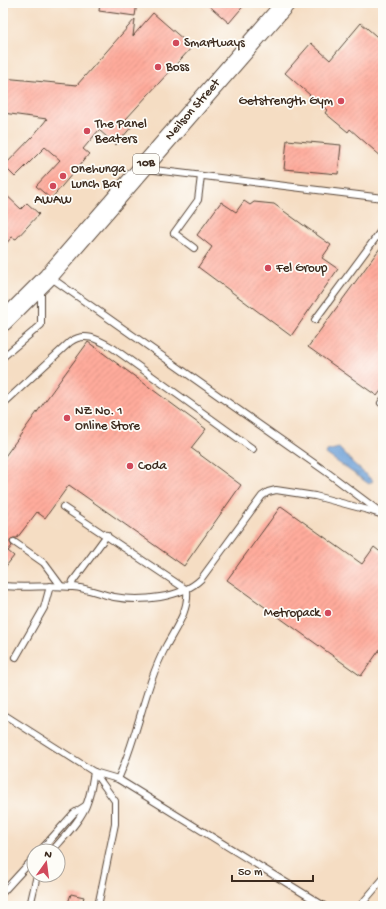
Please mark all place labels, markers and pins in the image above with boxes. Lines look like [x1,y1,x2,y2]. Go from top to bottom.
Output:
place label: Smartways [184,36,246,51]
marker: Smartways [171,38,181,48]
place label: Boss [165,60,190,75]
marker: Boss [153,62,163,72]
place label: Getstrength Gym [239,94,333,109]
marker: Getstrength Gym [336,96,346,106]
place label: The Panel Beaters [94,117,147,147]
marker: The Panel Beaters [82,126,92,136]
place label: Onehunga Lunch Bar [71,162,126,192]
marker: Onehunga Lunch Bar [58,171,68,181]
marker: AWAW [48,181,58,191]
place label: AWAW [34,193,72,208]
place label: Fel Group [275,261,328,276]
marker: Fel Group [263,263,273,273]
place label: NZ No. 1 Online Store [75,404,140,434]
marker: NZ No. 1 Online Store [62,413,72,423]
place label: Coda [138,459,167,474]
marker: Coda [125,461,135,471]
place label: Metropack [264,606,321,621]
marker: Metropack [323,608,333,618]

